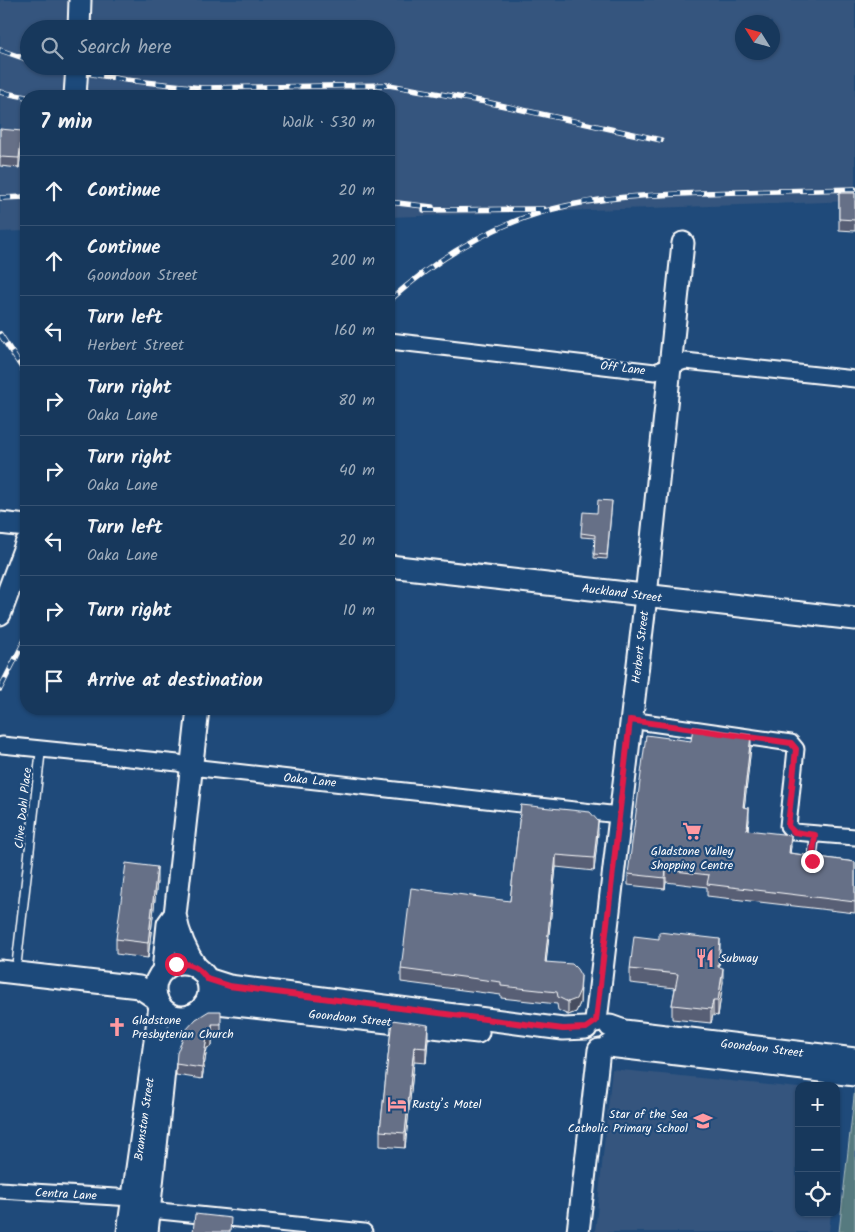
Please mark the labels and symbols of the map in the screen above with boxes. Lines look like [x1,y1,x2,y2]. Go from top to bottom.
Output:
north arrow [735,15,780,60]
street label: Off Lane [599,356,647,381]
street label: Auckland Street [581,579,663,608]
street label: Herbert Street [627,609,654,684]
street label: Clive Dahl Place [10,766,37,850]
street label: Oaka Lane [283,768,338,793]
supermarket icon: Gladstone Valley Shopping Centre [681,820,703,842]
place label: Gladstone Valley Shopping Centre [651,842,734,875]
route end [801,850,824,873]
restaurant icon: Subway [694,947,716,969]
place label: Subway [720,949,758,968]
route start [165,953,188,976]
street label: Goondoon Street [308,1005,393,1032]
place label: Gladstone Presbyterian Church [132,1011,234,1044]
church icon: Gladstone Presbyterian Church [106,1016,128,1038]
street label: Goondoon Street [720,1034,805,1063]
street label: Bramston Street [129,1076,160,1162]
hotel icon: Rusty’s Motel [386,1093,408,1115]
place label: Rusty’s Motel [412,1095,481,1114]
place label: Star of the Sea Catholic Primary School [568,1105,688,1138]
school or university icon: Star of the Sea Catholic Primary School [692,1110,714,1132]
street label: Centra Lane [35,1183,98,1206]

